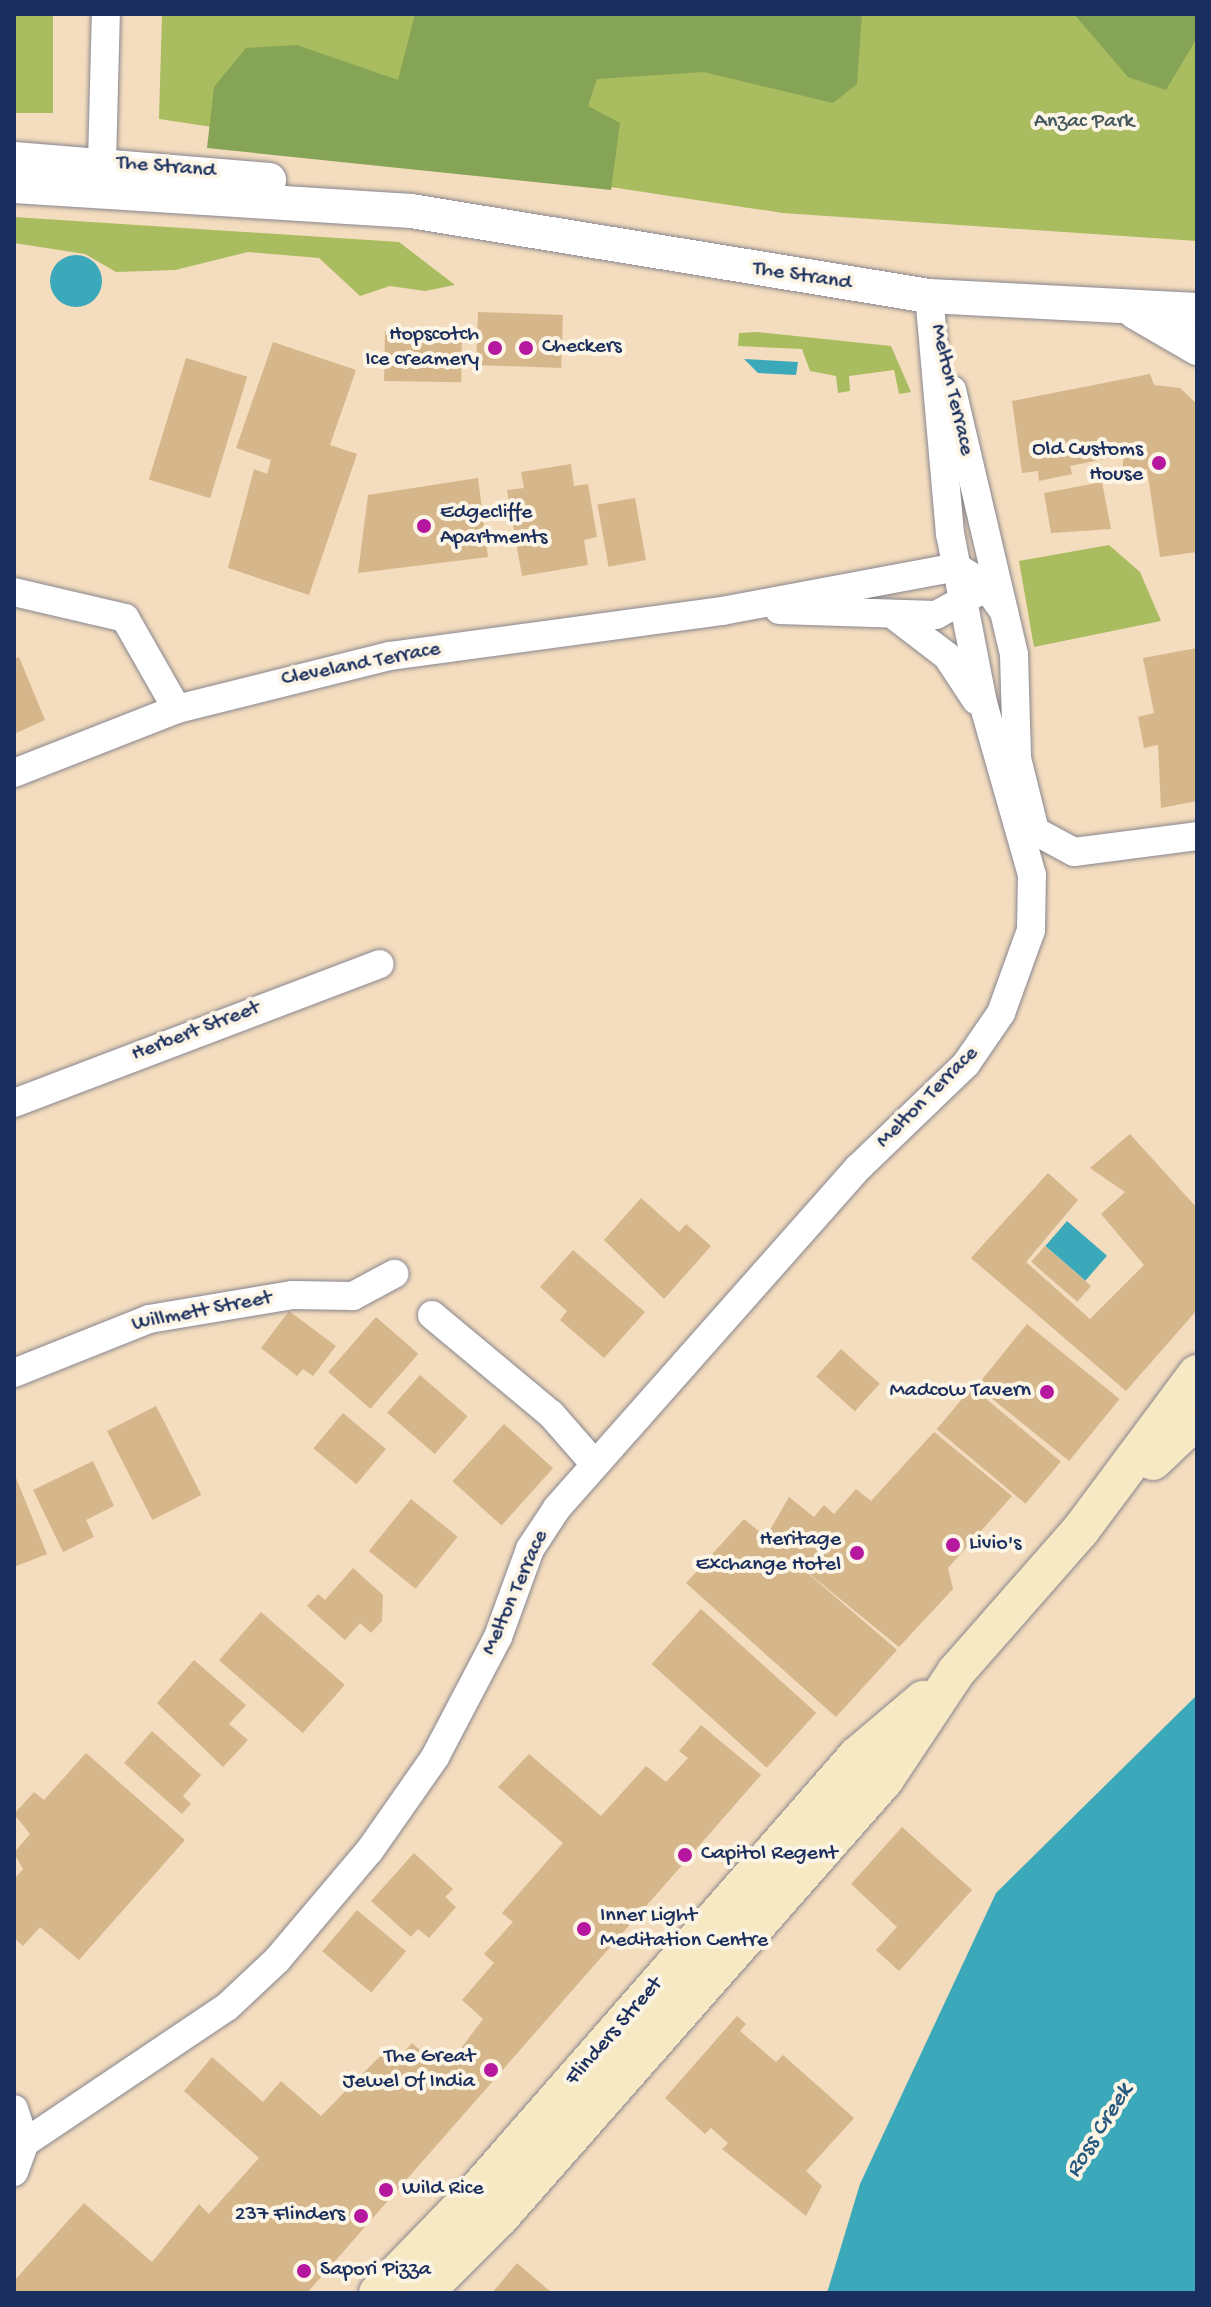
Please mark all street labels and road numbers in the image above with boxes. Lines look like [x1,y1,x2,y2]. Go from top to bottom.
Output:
street label: The Strand [115,151,217,185]
street label: The Strand [751,256,853,298]
street label: Melton Terrace [923,322,979,458]
street label: Cleveland Terrace [279,637,443,693]
street label: Herbert Street [128,995,264,1069]
street label: Melton Terrace [871,1041,985,1155]
street label: Willmett Street [130,1285,274,1339]
street label: Melton Terrace [477,1526,555,1660]
street label: Flinders Street [561,1972,669,2092]

